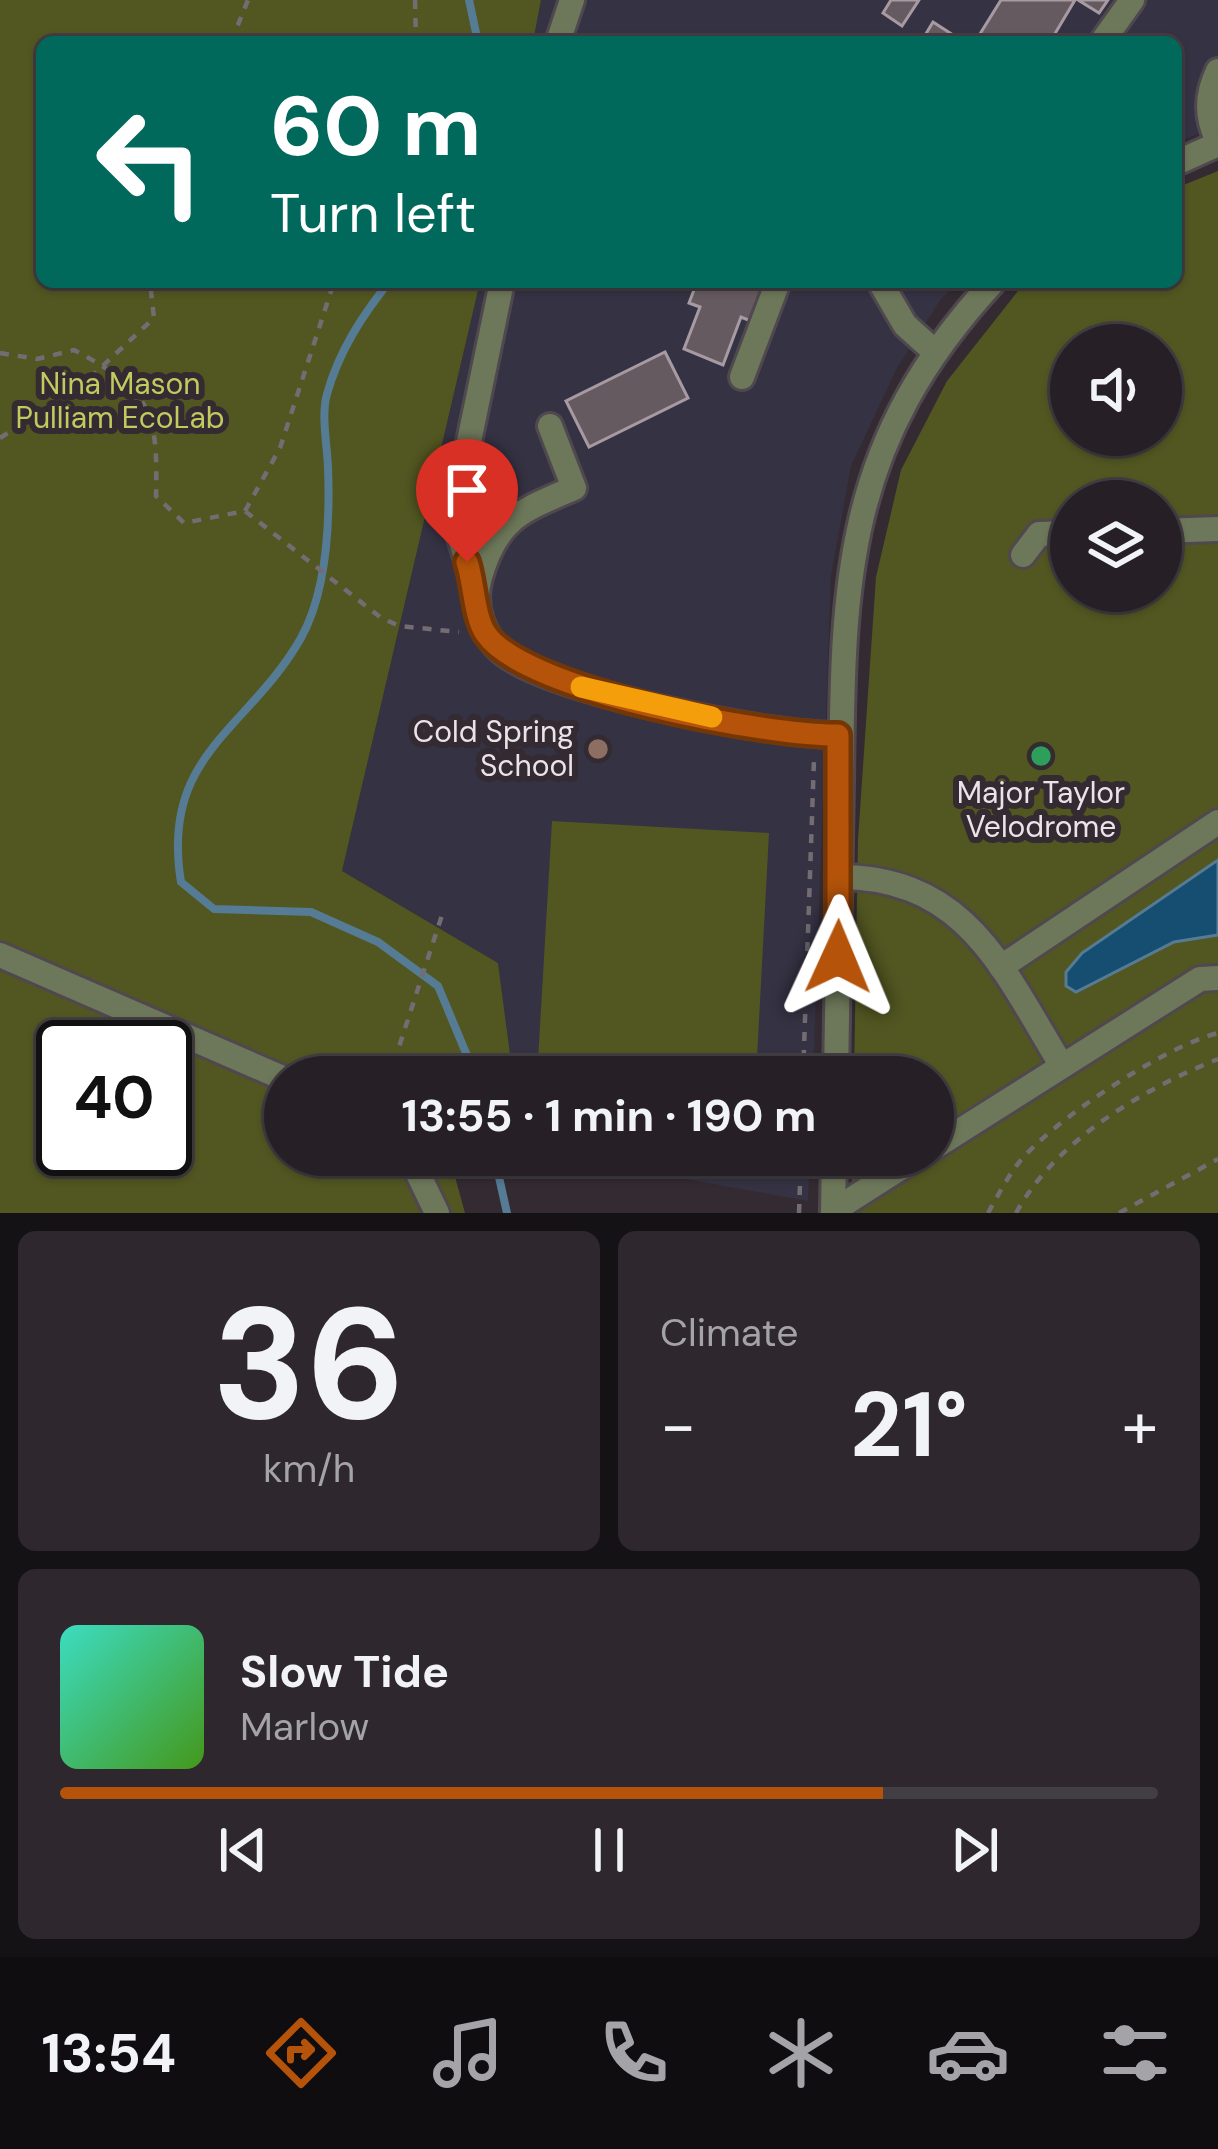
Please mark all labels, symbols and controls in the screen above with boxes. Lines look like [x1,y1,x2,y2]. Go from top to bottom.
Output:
text: 60 m [270,72,481,181]
icon: left [72,84,228,240]
text: Turn left [270,178,476,249]
map controls [1050,324,1182,612]
button: sound [1050,324,1182,456]
park label: Nina Mason Pulliam EcoLab [15,364,225,437]
pin [416,439,518,562]
icon: arrive [434,457,500,523]
button: layers [1050,480,1182,612]
place label: Cold Spring School [413,712,574,785]
marker: Cold Spring School [585,736,611,762]
marker: Major Taylor Velodrome [1028,743,1054,769]
place label: Major Taylor Velodrome [957,773,1125,846]
position arrow [775,894,901,1020]
speed limit sign: 40 [36,1020,192,1176]
text: 13:55 · 1 min · 190 m [402,1086,816,1145]
text: 36 [213,1263,405,1466]
text: Climate [660,1307,798,1358]
text: 21° [850,1367,968,1484]
text: − [660,1383,696,1468]
text: + [1122,1383,1158,1468]
text: km/h [263,1443,355,1494]
text: Slow Tide [240,1642,449,1701]
text: Marlow [240,1701,369,1752]
icon: previous [210,1817,276,1883]
icon: pause [576,1817,642,1883]
icon: next [942,1817,1008,1883]
icon: directions [259,2011,343,2095]
icon: music [426,2011,510,2095]
icon: phone [592,2011,676,2095]
icon: climate [759,2011,843,2095]
icon: car [926,2011,1010,2095]
icon: filters [1093,2011,1177,2095]
text: 13:54 [41,2018,176,2089]

